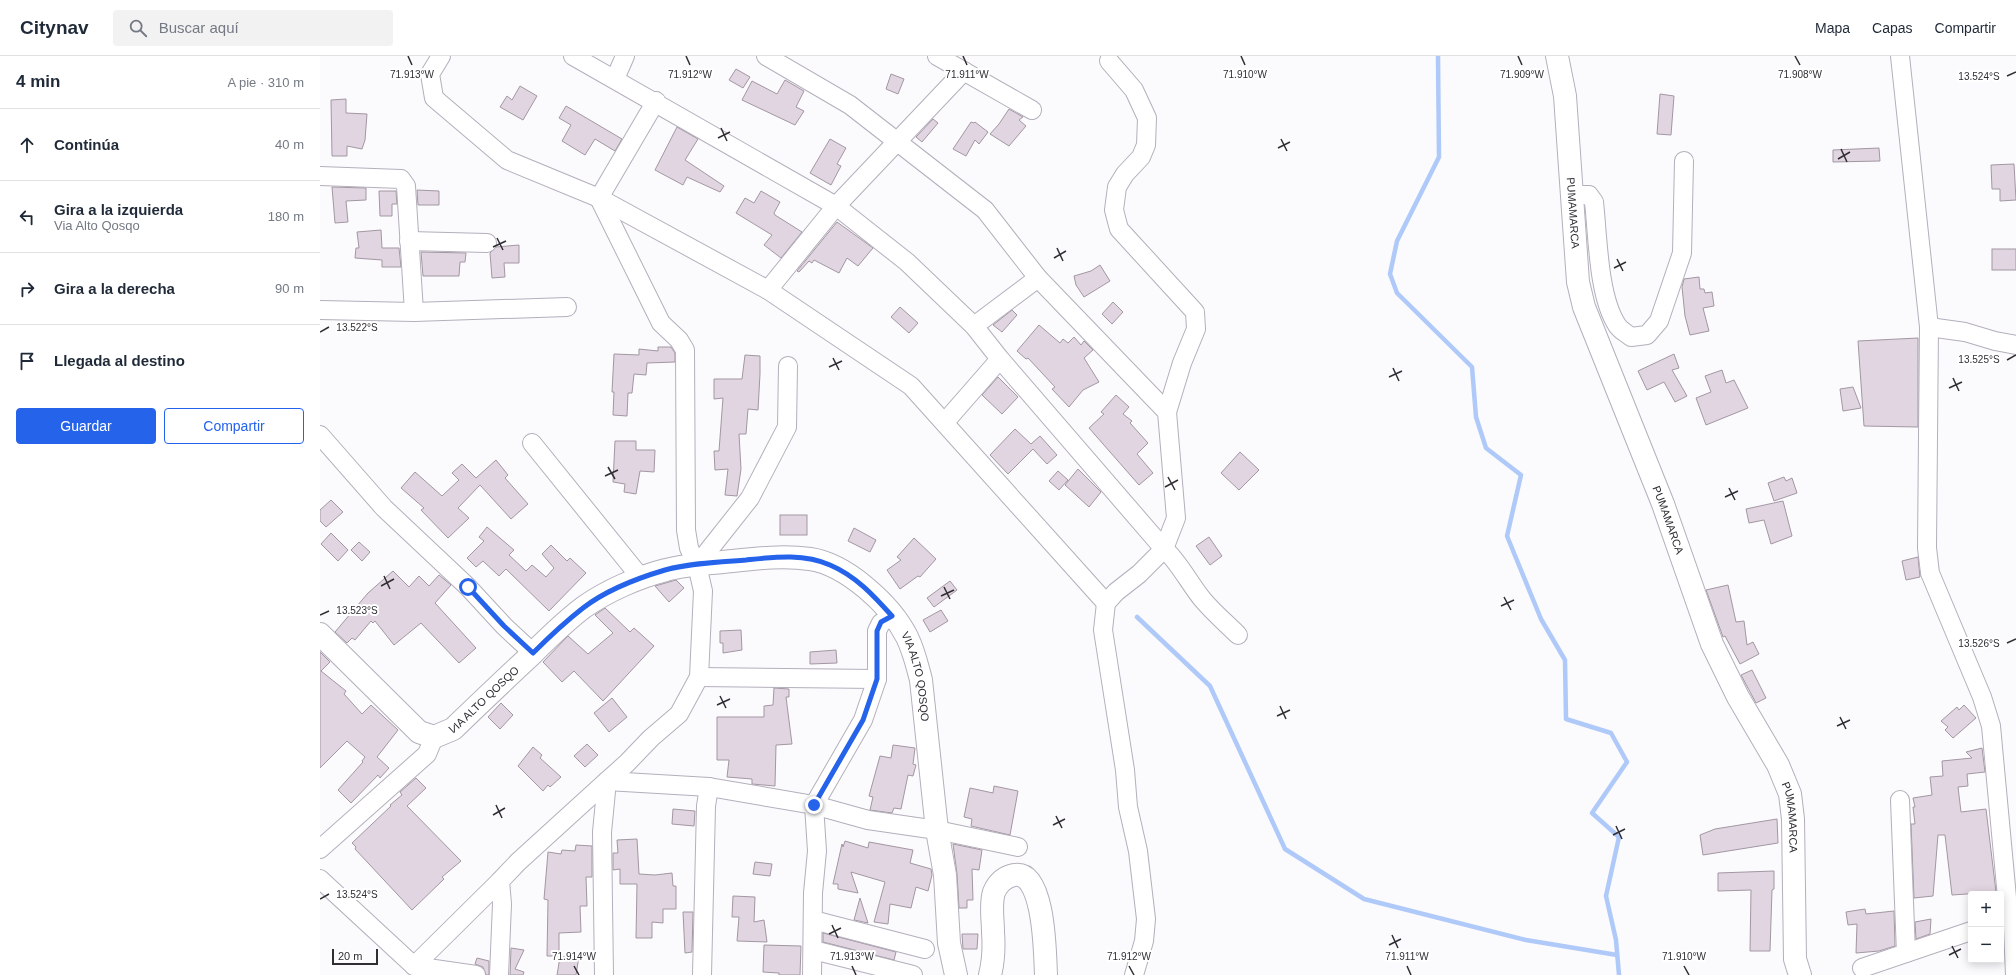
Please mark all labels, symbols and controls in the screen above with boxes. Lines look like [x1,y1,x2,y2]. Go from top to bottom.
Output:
search box [113,10,393,46]
text: Citynav [20,17,89,38]
icon: search [127,17,149,39]
text: Buscar aquí [159,19,239,36]
text: Mapa [1815,20,1850,36]
text: Capas [1872,20,1913,36]
text: Compartir [1935,20,1996,36]
text: 71.913°W [390,69,435,80]
text: 71.912°W [668,69,713,80]
text: 71.911°W [945,69,989,80]
text: 71.910°W [1223,69,1268,80]
text: 71.909°W [1500,69,1545,80]
text: 71.908°W [1778,69,1823,80]
text: 13.524°S [1958,71,2000,82]
text: 4 min [16,72,60,91]
text: A pie · 310 m [227,75,304,90]
icon: ahead [16,134,38,156]
text: Continúa [54,136,119,153]
text: 40 m [275,137,304,152]
street label: PUMAMARCA [1565,177,1582,250]
text: Gira a la izquierda [54,201,183,218]
icon: left [16,206,38,228]
text: 180 m [268,209,304,224]
text: Via Alto Qosqo [54,218,140,233]
icon: right [16,278,38,300]
text: Gira a la derecha [54,280,175,297]
text: 90 m [275,281,304,296]
text: 13.522°S [336,322,378,333]
icon: arrive [16,350,38,372]
text: Llegada al destino [54,352,185,369]
text: 13.525°S [1958,354,2000,365]
button: Guardar [16,408,156,444]
button: Compartir [164,408,304,444]
street label: PUMAMARCA [1650,484,1686,556]
route start [459,578,477,596]
text: 13.523°S [336,605,378,616]
street label: VIA ALTO QOSQO [899,630,931,722]
text: 13.526°S [1958,638,2000,649]
street label: VIA ALTO QOSQO [447,663,521,736]
street label: PUMAMARCA [1780,780,1799,854]
route end [805,796,823,814]
text: 13.524°S [336,889,378,900]
map controls [1968,891,2004,963]
button: + [1968,891,2004,927]
button: − [1968,927,2004,963]
scale bar [332,947,378,966]
text: 20 m [338,950,362,962]
text: 71.914°W [552,951,597,962]
text: 71.913°W [830,951,875,962]
text: 71.912°W [1107,951,1152,962]
text: 71.911°W [1385,951,1429,962]
text: 71.910°W [1662,951,1707,962]

